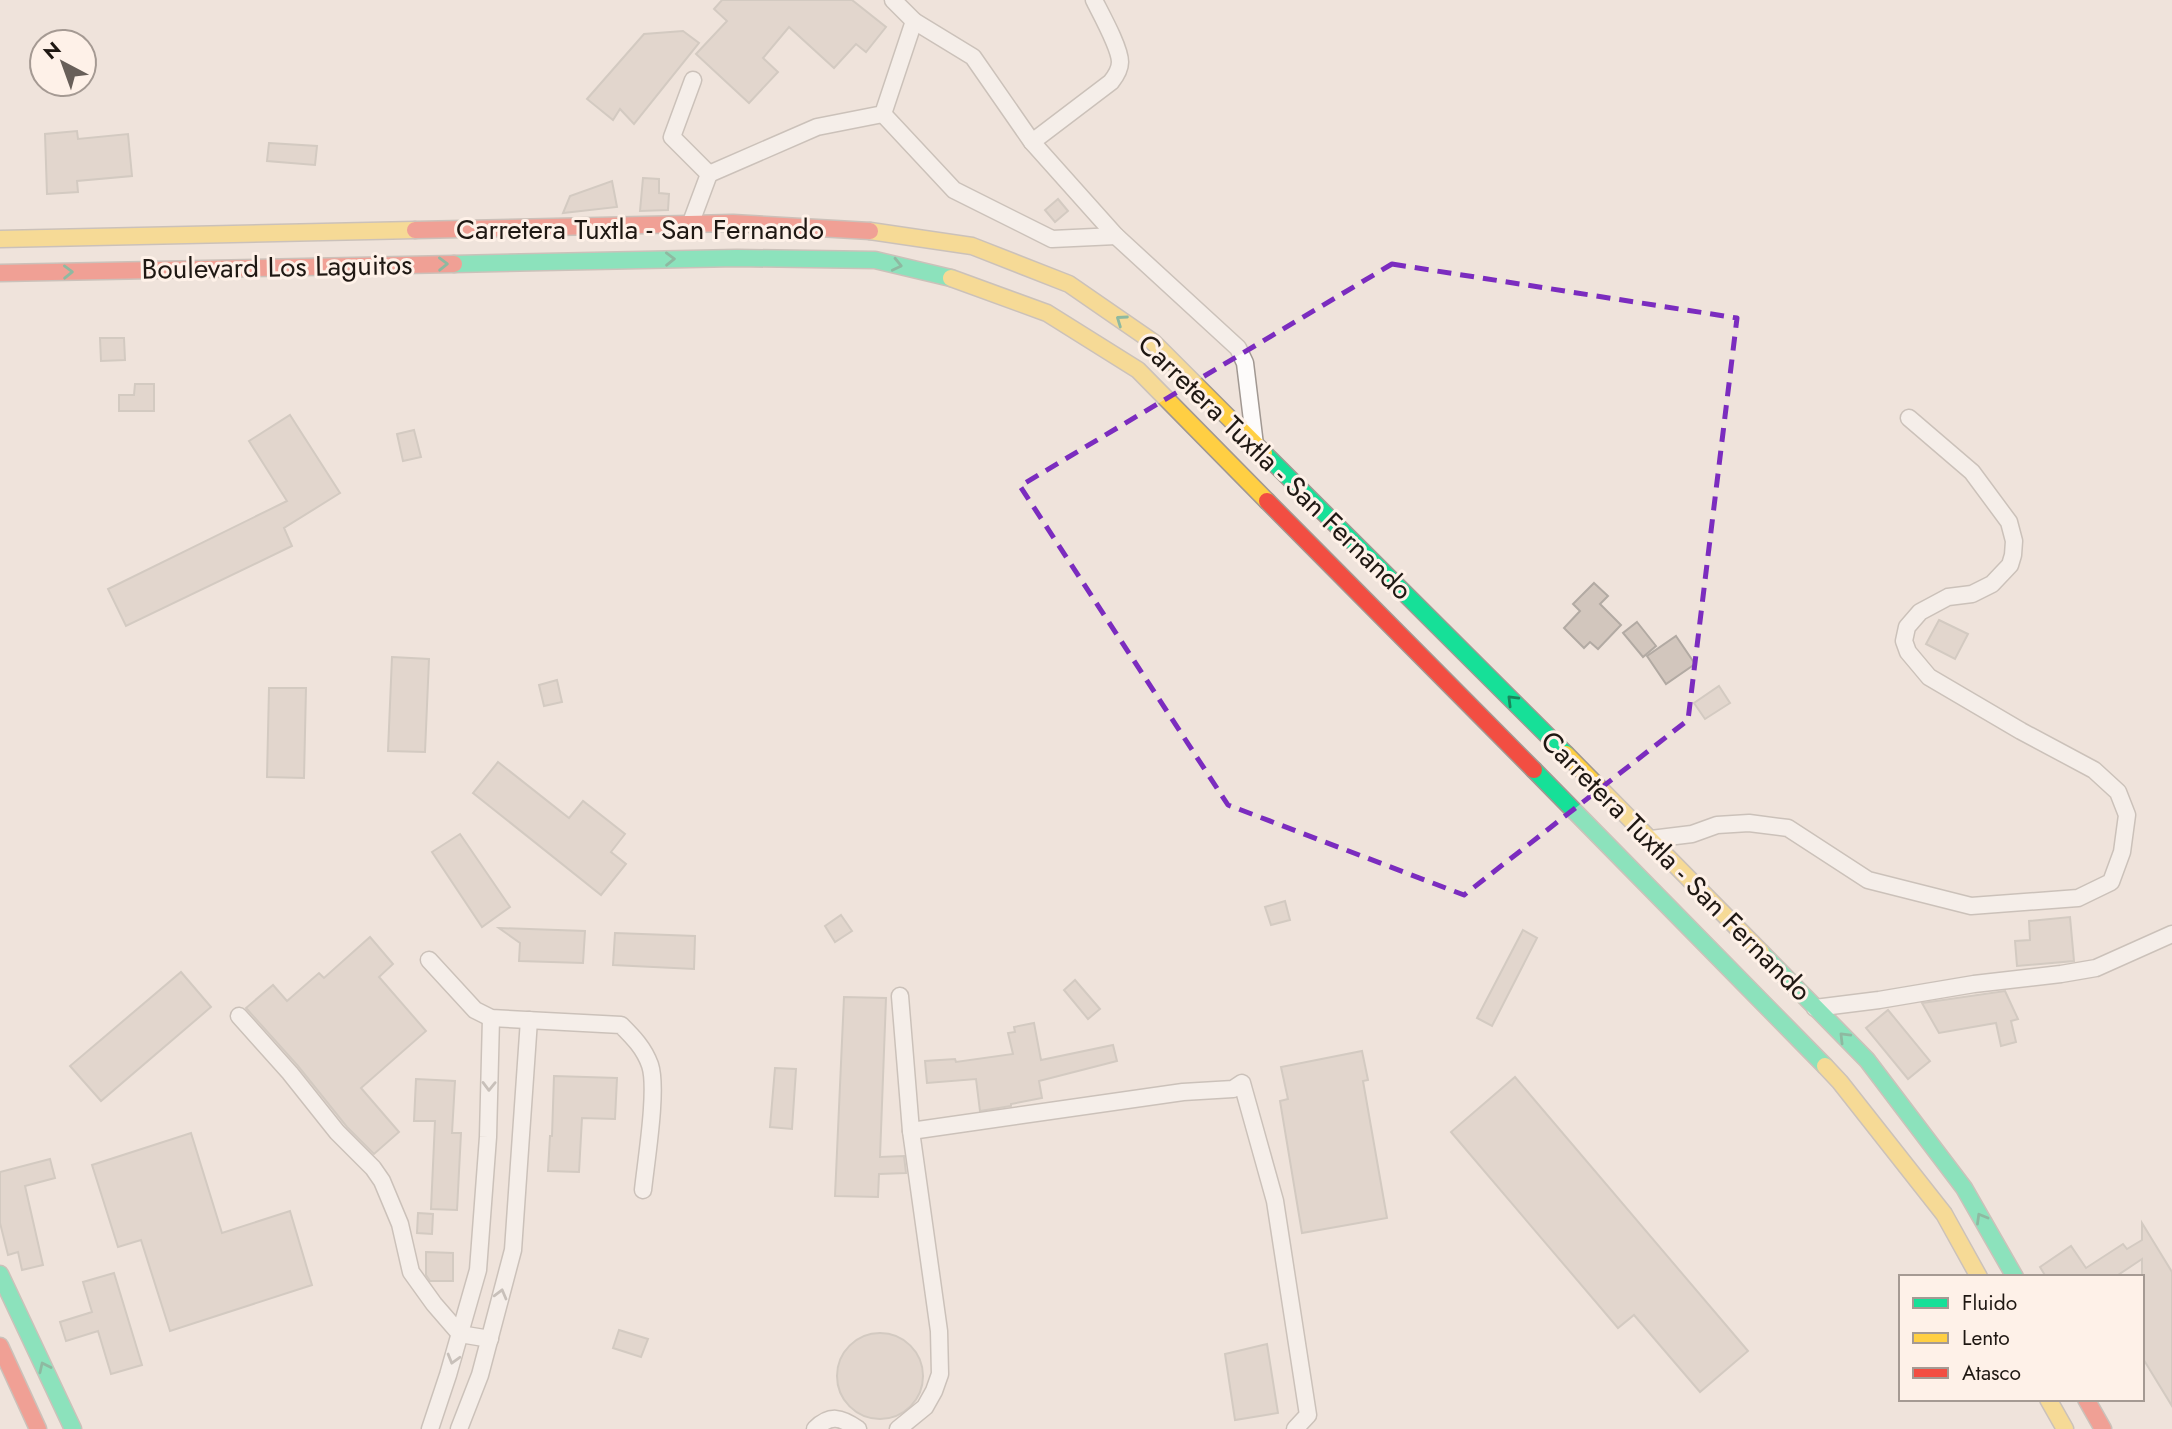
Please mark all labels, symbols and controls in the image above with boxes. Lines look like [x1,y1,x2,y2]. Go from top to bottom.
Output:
north arrow [28,28,98,98]
text: N [38,35,67,66]
street label: Carretera Tuxtla - San Fernando [456,209,824,250]
street label: Boulevard Los Laguitos [141,244,413,290]
one-way arrow [665,252,676,267]
one-way arrow [438,256,448,272]
one-way arrow [891,257,903,272]
one-way arrow [63,264,74,279]
one-way arrow [1116,316,1129,328]
street label: Carretera Tuxtla - San Fernando [1128,324,1422,610]
one-way arrow [1507,696,1520,709]
street label: Carretera Tuxtla - San Fernando [1531,721,1821,1011]
one-way arrow [1839,1032,1852,1045]
one-way arrow [481,1081,497,1092]
one-way arrow [1976,1212,1989,1225]
legend [1899,1275,2144,1401]
one-way arrow [493,1288,507,1300]
text: Fluido [1962,1288,2017,1318]
text: Lento [1962,1323,2010,1353]
one-way arrow [447,1353,461,1365]
text: Atasco [1962,1358,2021,1388]
one-way arrow [38,1362,52,1374]

